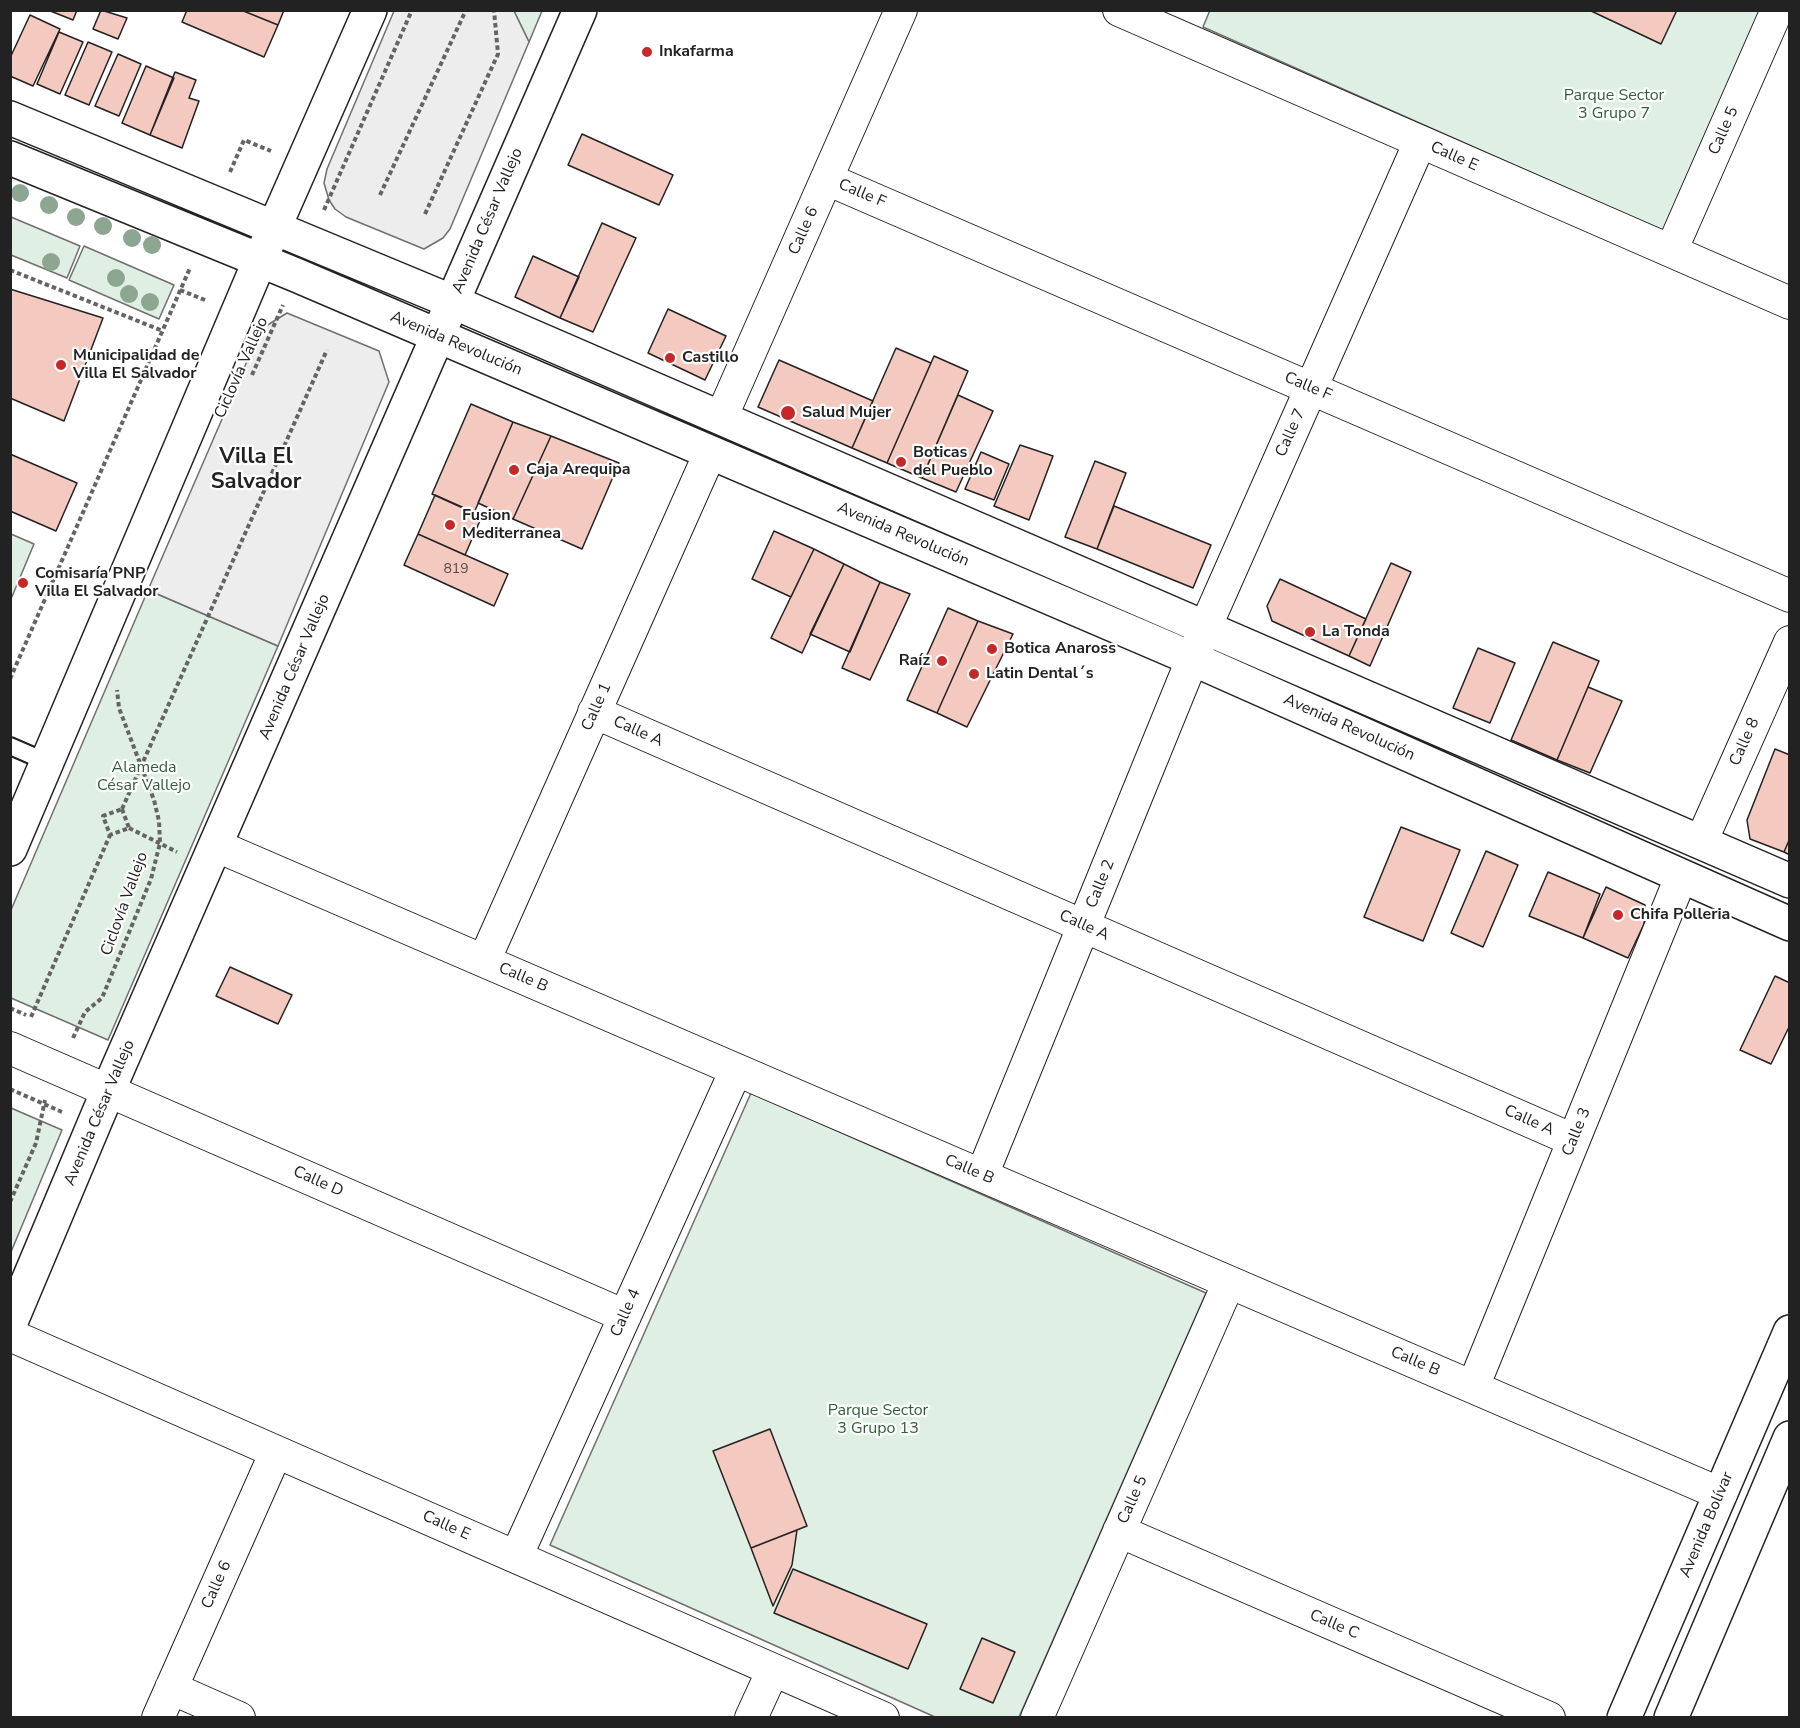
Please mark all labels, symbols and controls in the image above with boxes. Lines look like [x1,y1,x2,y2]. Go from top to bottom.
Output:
place label: Inkafarma [659,42,734,62]
marker: Inkafarma [640,45,654,59]
park label: Parque Sector 3 Grupo 7 [1564,86,1664,124]
street label: Calle 5 [1705,104,1743,158]
street label: Calle E [1427,138,1481,176]
street label: Avenida César Vallejo [449,145,527,297]
street label: Calle F [835,175,889,213]
street label: Calle 6 [785,204,823,258]
street label: Avenida Revolución [387,308,525,380]
street label: Ciclovía Vallejo [211,314,273,422]
place label: Municipalidad de Villa El Salvador [73,346,199,384]
place label: Castillo [682,348,739,368]
marker: Castillo [663,351,677,365]
marker: Municipalidad de Villa El Salvador [54,358,68,372]
street label: Calle F [1281,368,1335,406]
place label: Salud Mujer [802,403,891,423]
marker: Salud Mujer [779,404,797,422]
street label: Calle 7 [1272,406,1310,460]
place label: Boticas del Pueblo [913,443,993,481]
district label: Villa El Salvador [211,445,301,496]
marker: Boticas del Pueblo [894,455,908,469]
place label: Caja Arequipa [526,460,631,480]
marker: Caja Arequipa [507,463,521,477]
street label: Avenida Revolución [834,499,972,571]
place label: Fusion Mediterranea [462,506,561,544]
marker: Fusion Mediterranea [443,518,457,532]
house number: 819 [443,562,469,578]
place label: Comisaría PNP Villa El Salvador [35,564,159,602]
marker: Comisaría PNP Villa El Salvador [16,576,30,590]
street label: Avenida César Vallejo [256,591,334,743]
place label: La Tonda [1322,622,1390,642]
marker: La Tonda [1303,625,1317,639]
place label: Botica Anaross [1004,639,1116,659]
marker: Botica Anaross [985,642,999,656]
place label: Raíz [899,651,930,671]
marker: Raíz [935,654,949,668]
place label: Latin Dental´s [986,664,1094,684]
marker: Latin Dental´s [967,667,981,681]
street label: Calle 1 [578,680,616,734]
street label: Avenida Revolución [1281,690,1417,766]
street label: Calle A [610,713,666,751]
street label: Calle 8 [1726,715,1764,769]
park label: Alameda César Vallejo [97,758,191,796]
street label: Ciclovía Vallejo [97,849,153,959]
street label: Calle 2 [1083,857,1119,911]
place label: Chifa Polleria [1630,905,1730,925]
street label: Calle A [1056,907,1112,945]
marker: Chifa Polleria [1611,908,1625,922]
street label: Calle B [495,959,551,997]
street label: Avenida César Vallejo [61,1037,139,1189]
street label: Calle A [1501,1102,1557,1140]
street label: Calle 3 [1559,1105,1595,1159]
street label: Calle B [941,1151,997,1189]
street label: Calle D [290,1162,346,1202]
street label: Calle 4 [607,1286,645,1340]
street label: Calle B [1387,1343,1443,1381]
park label: Parque Sector 3 Grupo 13 [828,1401,928,1439]
street label: Avenida Bolívar [1676,1469,1738,1581]
street label: Calle 5 [1114,1473,1152,1527]
street label: Calle E [419,1507,473,1545]
street label: Calle 6 [198,1558,236,1612]
street label: Calle C [1306,1606,1362,1644]

